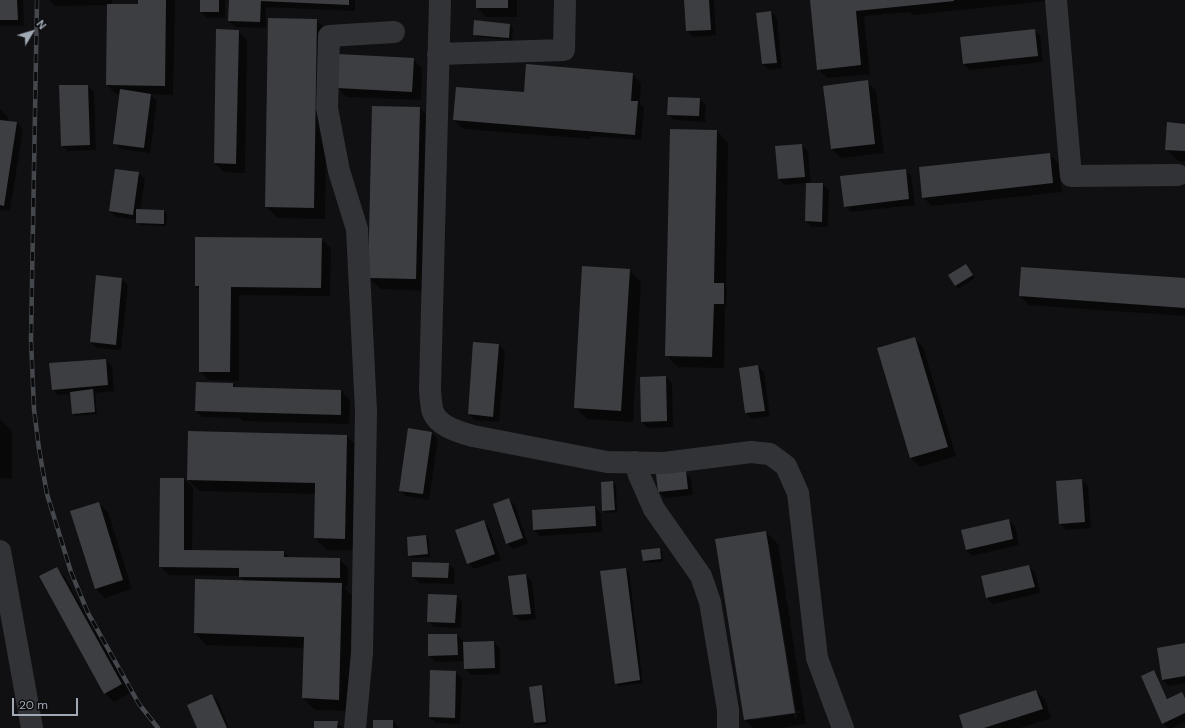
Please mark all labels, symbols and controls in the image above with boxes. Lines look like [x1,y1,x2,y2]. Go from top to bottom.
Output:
north arrow [12,12,52,52]
text: N [33,17,49,32]
scale bar [14,690,80,716]
text: 20 m [19,697,48,713]

